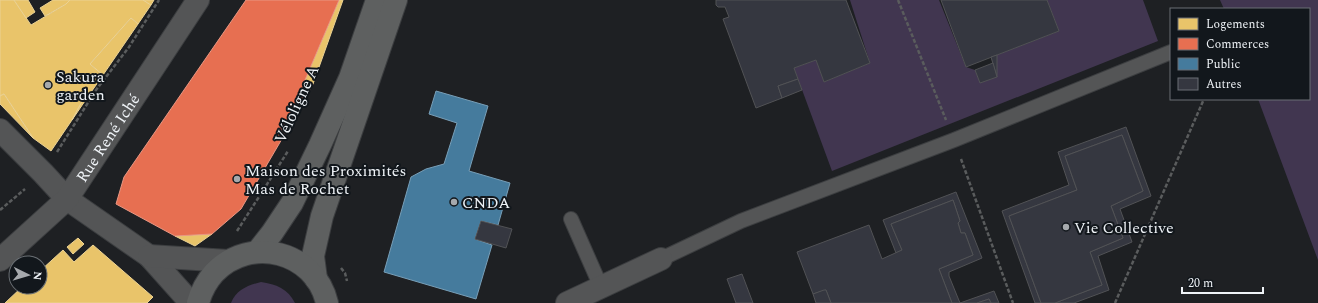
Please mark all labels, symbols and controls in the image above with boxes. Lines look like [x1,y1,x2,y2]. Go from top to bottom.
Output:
legend [1170,8,1310,100]
text: Logements [1206,15,1265,34]
text: Commerces [1206,35,1269,54]
text: Public [1206,55,1240,74]
street label: Véloligne A [268,62,325,147]
place label: Sakura garden [56,65,105,107]
text: Autres [1206,75,1242,94]
marker: Sakura garden [43,80,53,90]
street label: Rue René Iché [70,89,146,187]
place label: Maison des Proximités Mas de Rochet [245,159,406,201]
marker: Maison des Proximités Mas de Rochet [232,174,242,184]
place label: CNDA [462,191,510,215]
marker: CNDA [449,197,459,207]
place label: Vie Collective [1074,216,1174,240]
marker: Vie Collective [1061,222,1071,232]
north arrow [8,255,48,295]
scale bar [1182,269,1263,295]
text: N [29,271,46,281]
text: 20 m [1188,274,1213,293]

